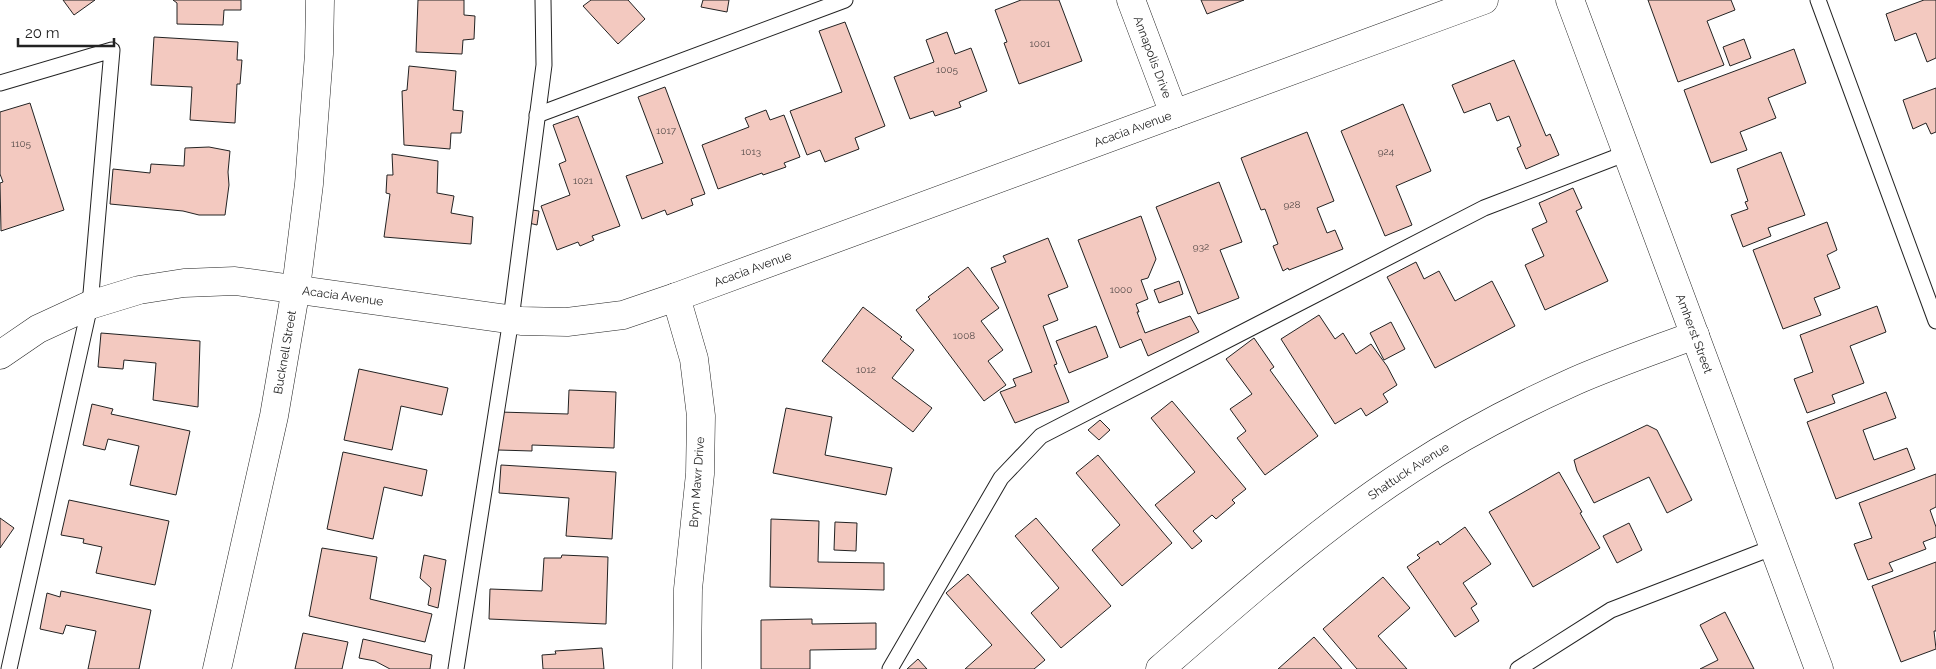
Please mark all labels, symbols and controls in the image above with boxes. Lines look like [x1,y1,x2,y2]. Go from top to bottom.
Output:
street label: Annapolis Drive [1131,14,1174,100]
scale bar [18,15,114,47]
text: 20 m [25,24,60,42]
house number: 1001 [1030,38,1051,49]
house number: 1005 [936,64,959,75]
street label: Acacia Avenue [1092,108,1174,150]
house number: 1017 [656,125,677,136]
house number: 1105 [11,138,32,149]
house number: 1013 [741,146,761,157]
house number: 924 [1378,146,1395,157]
house number: 1021 [573,175,594,186]
house number: 928 [1284,199,1301,210]
house number: 932 [1193,241,1209,252]
street label: Acacia Avenue [712,248,793,289]
street label: Acacia Avenue [301,283,384,309]
house number: 1000 [1110,284,1132,295]
street label: Amherst Street [1673,292,1715,375]
street label: Bucknell Street [271,309,299,395]
house number: 1008 [953,330,975,341]
house number: 1012 [856,364,876,375]
street label: Bryn Mawr Drive [687,436,707,528]
street label: Shattuck Avenue [1365,440,1452,503]

